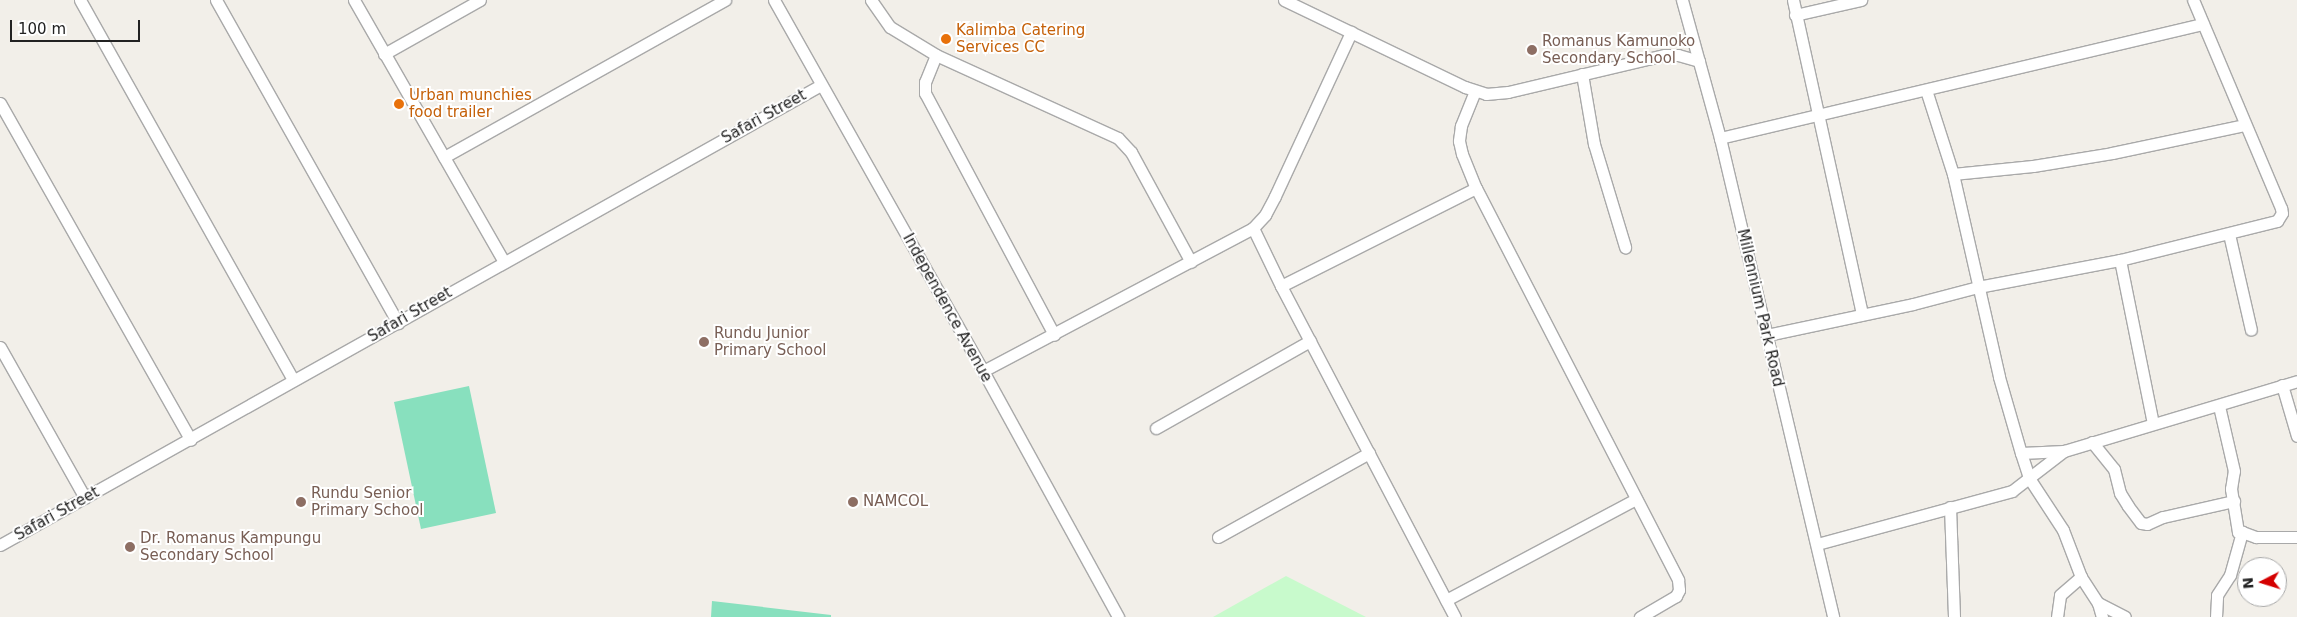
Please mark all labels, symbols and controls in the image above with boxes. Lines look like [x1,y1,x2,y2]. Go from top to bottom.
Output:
scale bar [12,10,142,42]
text: 100 m [18,20,66,38]
place label: Kalimba Catering Services CC [956,21,1085,56]
place label: Romanus Kamunoko Secondary School [1542,32,1695,67]
marker: Kalimba Catering Services CC [940,33,952,45]
marker: Romanus Kamunoko Secondary School [1526,44,1538,56]
place label: Urban munchies food trailer [409,86,532,121]
street label: Safari Street [719,86,809,148]
marker: Urban munchies food trailer [393,98,405,110]
street label: Millennium Park Road [1733,227,1787,389]
street label: Independence Avenue [899,231,995,385]
street label: Safari Street [365,284,455,346]
place label: Rundu Junior Primary School [714,324,827,359]
marker: Rundu Junior Primary School [698,336,710,348]
street label: Safari Street [12,483,102,545]
place label: Rundu Senior Primary School [311,484,424,519]
place label: NAMCOL [863,493,928,511]
marker: Rundu Senior Primary School [295,496,307,508]
marker: NAMCOL [847,496,859,508]
place label: Dr. Romanus Kampungu Secondary School [140,529,321,564]
marker: Dr. Romanus Kampungu Secondary School [124,541,136,553]
north arrow [2237,557,2287,607]
text: N [2240,577,2257,590]

